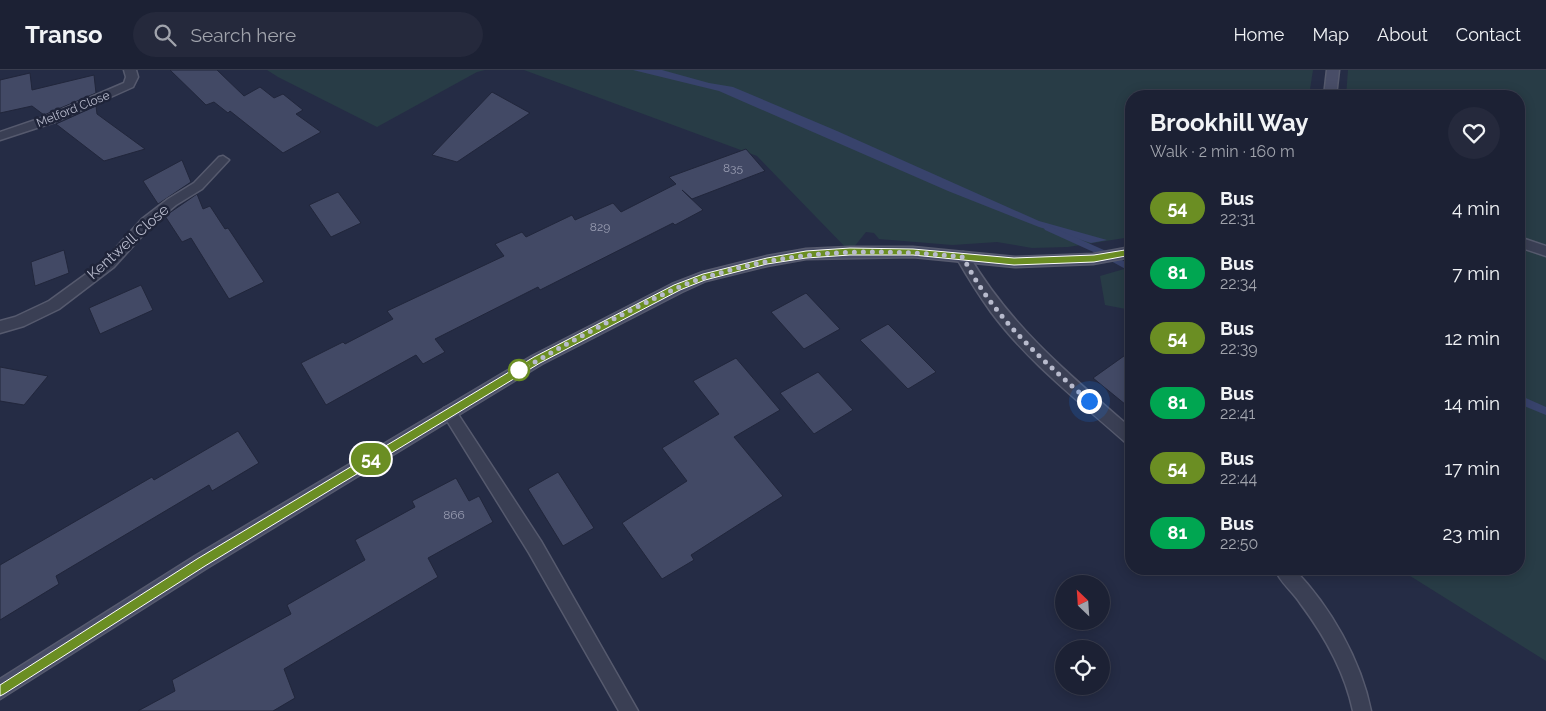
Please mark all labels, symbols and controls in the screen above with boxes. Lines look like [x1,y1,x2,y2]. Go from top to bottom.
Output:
search box [133,12,483,57]
text: Transo [25,20,103,49]
icon: search [151,21,179,49]
text: Search here [191,24,296,46]
text: Home [1233,24,1284,45]
text: Map [1312,24,1349,45]
text: About [1377,24,1428,45]
text: Contact [1456,24,1521,45]
street label: Melford Close [34,88,112,130]
button: heart [1448,107,1500,159]
text: Brookhill Way [1150,108,1308,137]
text: Walk · 2 min · 160 m [1150,142,1295,161]
house number: 835 [723,161,743,175]
text: Bus [1220,187,1254,209]
text: 54 [1167,197,1188,218]
text: 4 min [1452,197,1500,219]
street label: Kentwell Close [84,201,173,283]
text: 22:31 [1220,209,1255,228]
house number: 829 [590,220,610,234]
text: Bus [1220,252,1254,274]
text: 81 [1168,262,1187,283]
text: 7 min [1452,262,1500,284]
text: 22:34 [1220,274,1257,293]
text: Bus [1220,317,1254,339]
text: 54 [1167,327,1188,348]
text: 12 min [1444,327,1500,349]
text: 22:39 [1220,339,1258,358]
unlabelled marker [508,359,530,381]
text: Bus [1220,382,1254,404]
your location [1077,389,1102,414]
text: 81 [1168,392,1187,413]
text: 14 min [1444,392,1500,414]
text: 22:41 [1220,404,1255,423]
line badge: 54 [348,443,394,475]
text: Bus [1220,447,1254,469]
text: 54 [361,448,381,469]
text: 54 [1167,457,1188,478]
text: 17 min [1444,457,1500,479]
text: 22:44 [1220,469,1257,488]
house number: 866 [443,508,465,522]
text: Bus [1220,512,1254,534]
text: 81 [1168,522,1187,543]
text: 23 min [1442,522,1500,544]
text: 22:50 [1220,534,1258,553]
north arrow [1055,575,1110,630]
map controls [1055,575,1110,695]
button: locate [1055,640,1110,695]

